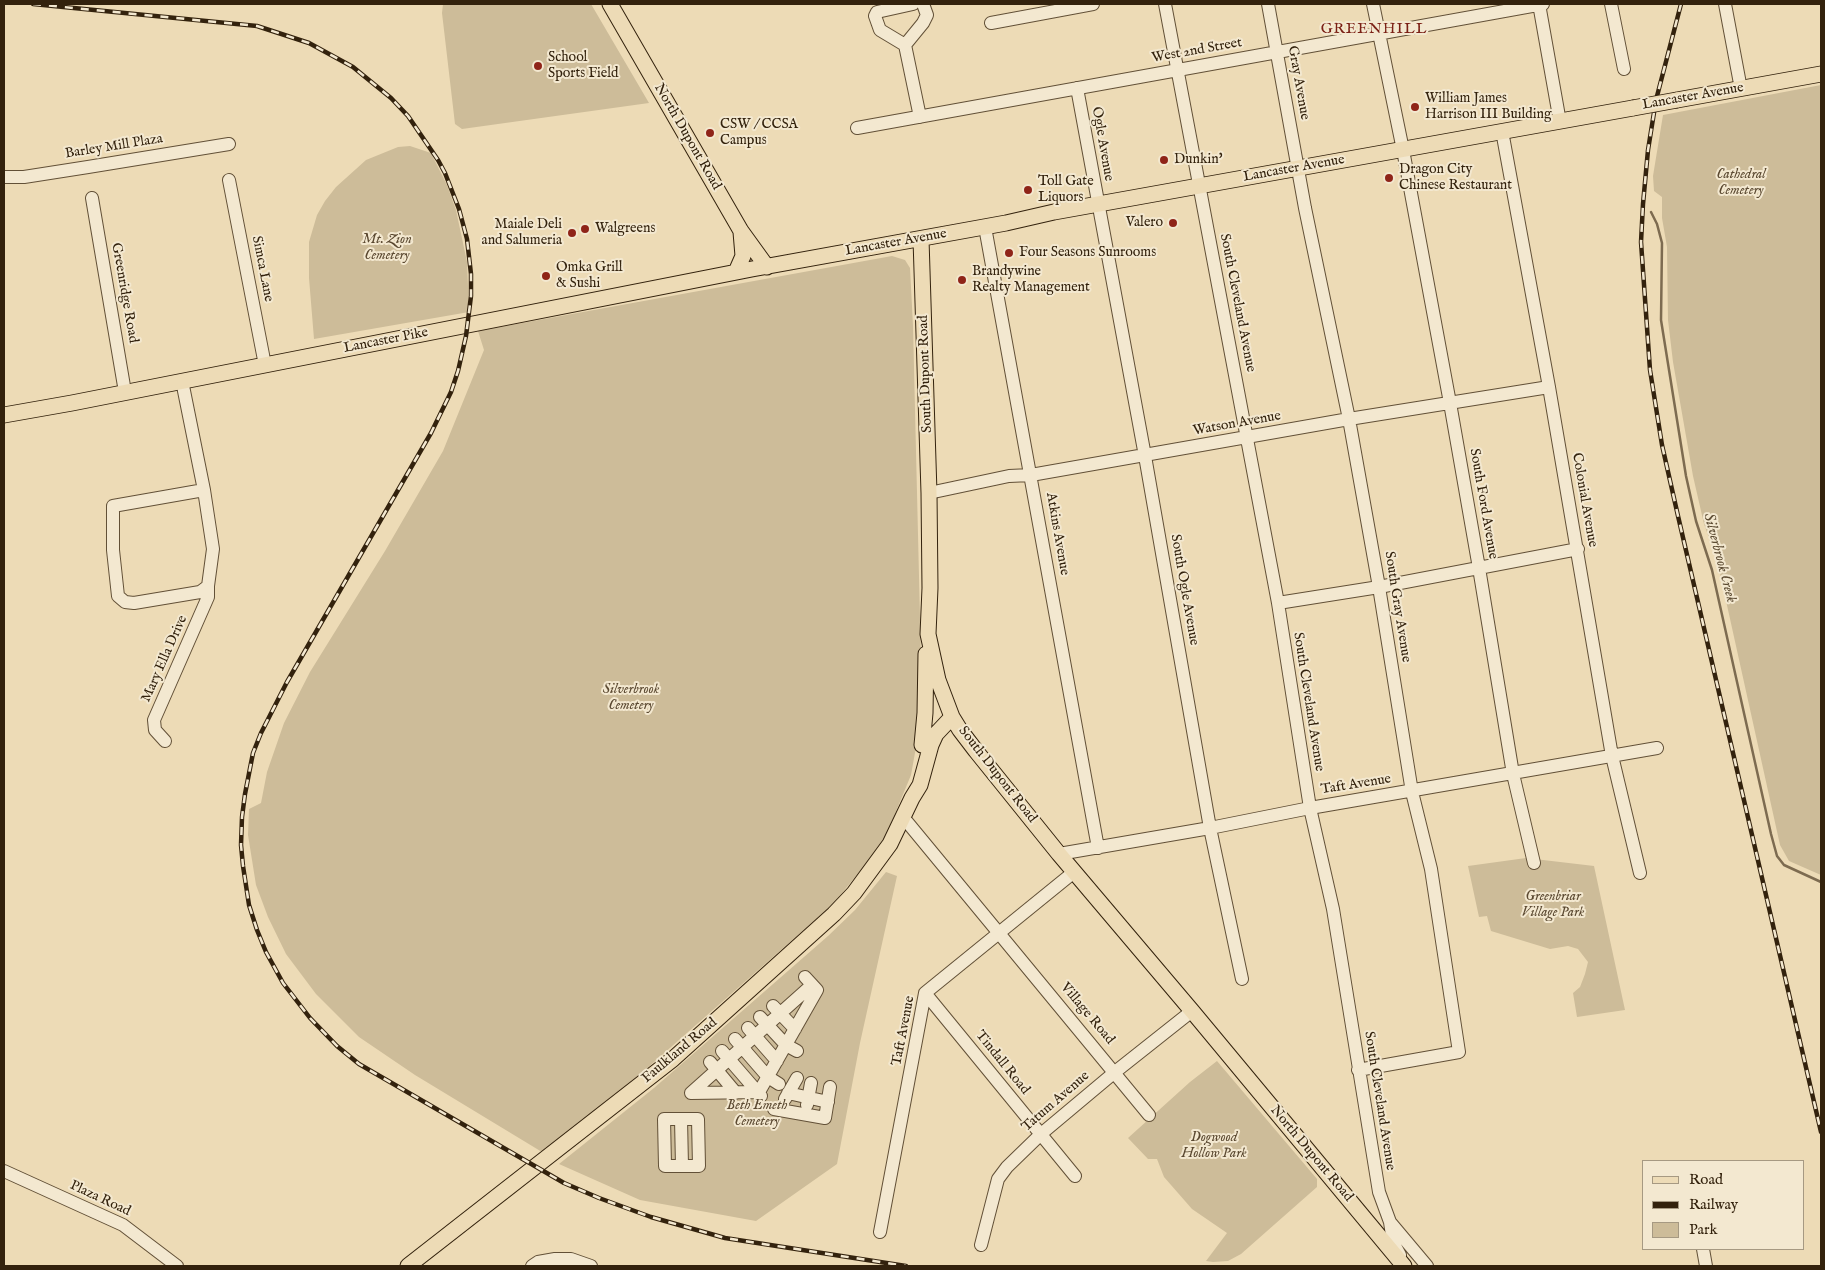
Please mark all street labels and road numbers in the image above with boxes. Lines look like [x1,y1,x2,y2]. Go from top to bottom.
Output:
street label: West 2nd Street [1151,35,1243,67]
street label: Gray Avenue [1283,45,1313,121]
street label: Lancaster Avenue [1641,80,1745,114]
street label: North Dupont Road [650,81,724,193]
street label: Ogle Avenue [1087,106,1117,182]
street label: Barley Mill Plaza [64,131,164,163]
street label: Lancaster Avenue [1242,152,1346,186]
street label: Lancaster Avenue [844,226,948,260]
street label: South Cleveland Avenue [1215,232,1259,374]
street label: Simca Lane [247,235,277,303]
street label: Greenridge Road [107,242,141,344]
street label: South Dupont Road [916,315,936,433]
street label: Lancaster Pike [342,325,430,357]
street label: Watson Avenue [1192,408,1282,440]
street label: South Ford Avenue [1465,447,1501,561]
street label: Colonial Avenue [1567,451,1601,549]
street label: Atkins Avenue [1041,491,1073,577]
street label: South Ogle Avenue [1166,533,1202,647]
street label: South Gray Avenue [1380,550,1414,664]
street label: Mary Ella Drive [138,613,192,705]
street label: South Cleveland Avenue [1289,631,1327,773]
street label: South Dupont Road [954,723,1040,827]
street label: Taft Avenue [1320,771,1392,799]
street label: Village Road [1056,980,1118,1048]
street label: Taft Avenue [889,995,919,1067]
street label: Faulkland Road [639,1015,721,1087]
street label: Tindall Road [971,1028,1033,1098]
street label: South Cleveland Avenue [1360,1030,1398,1172]
street label: Tatum Avenue [1019,1068,1093,1136]
street label: North Dupont Road [1266,1103,1356,1205]
street label: Plaza Road [67,1178,133,1220]

